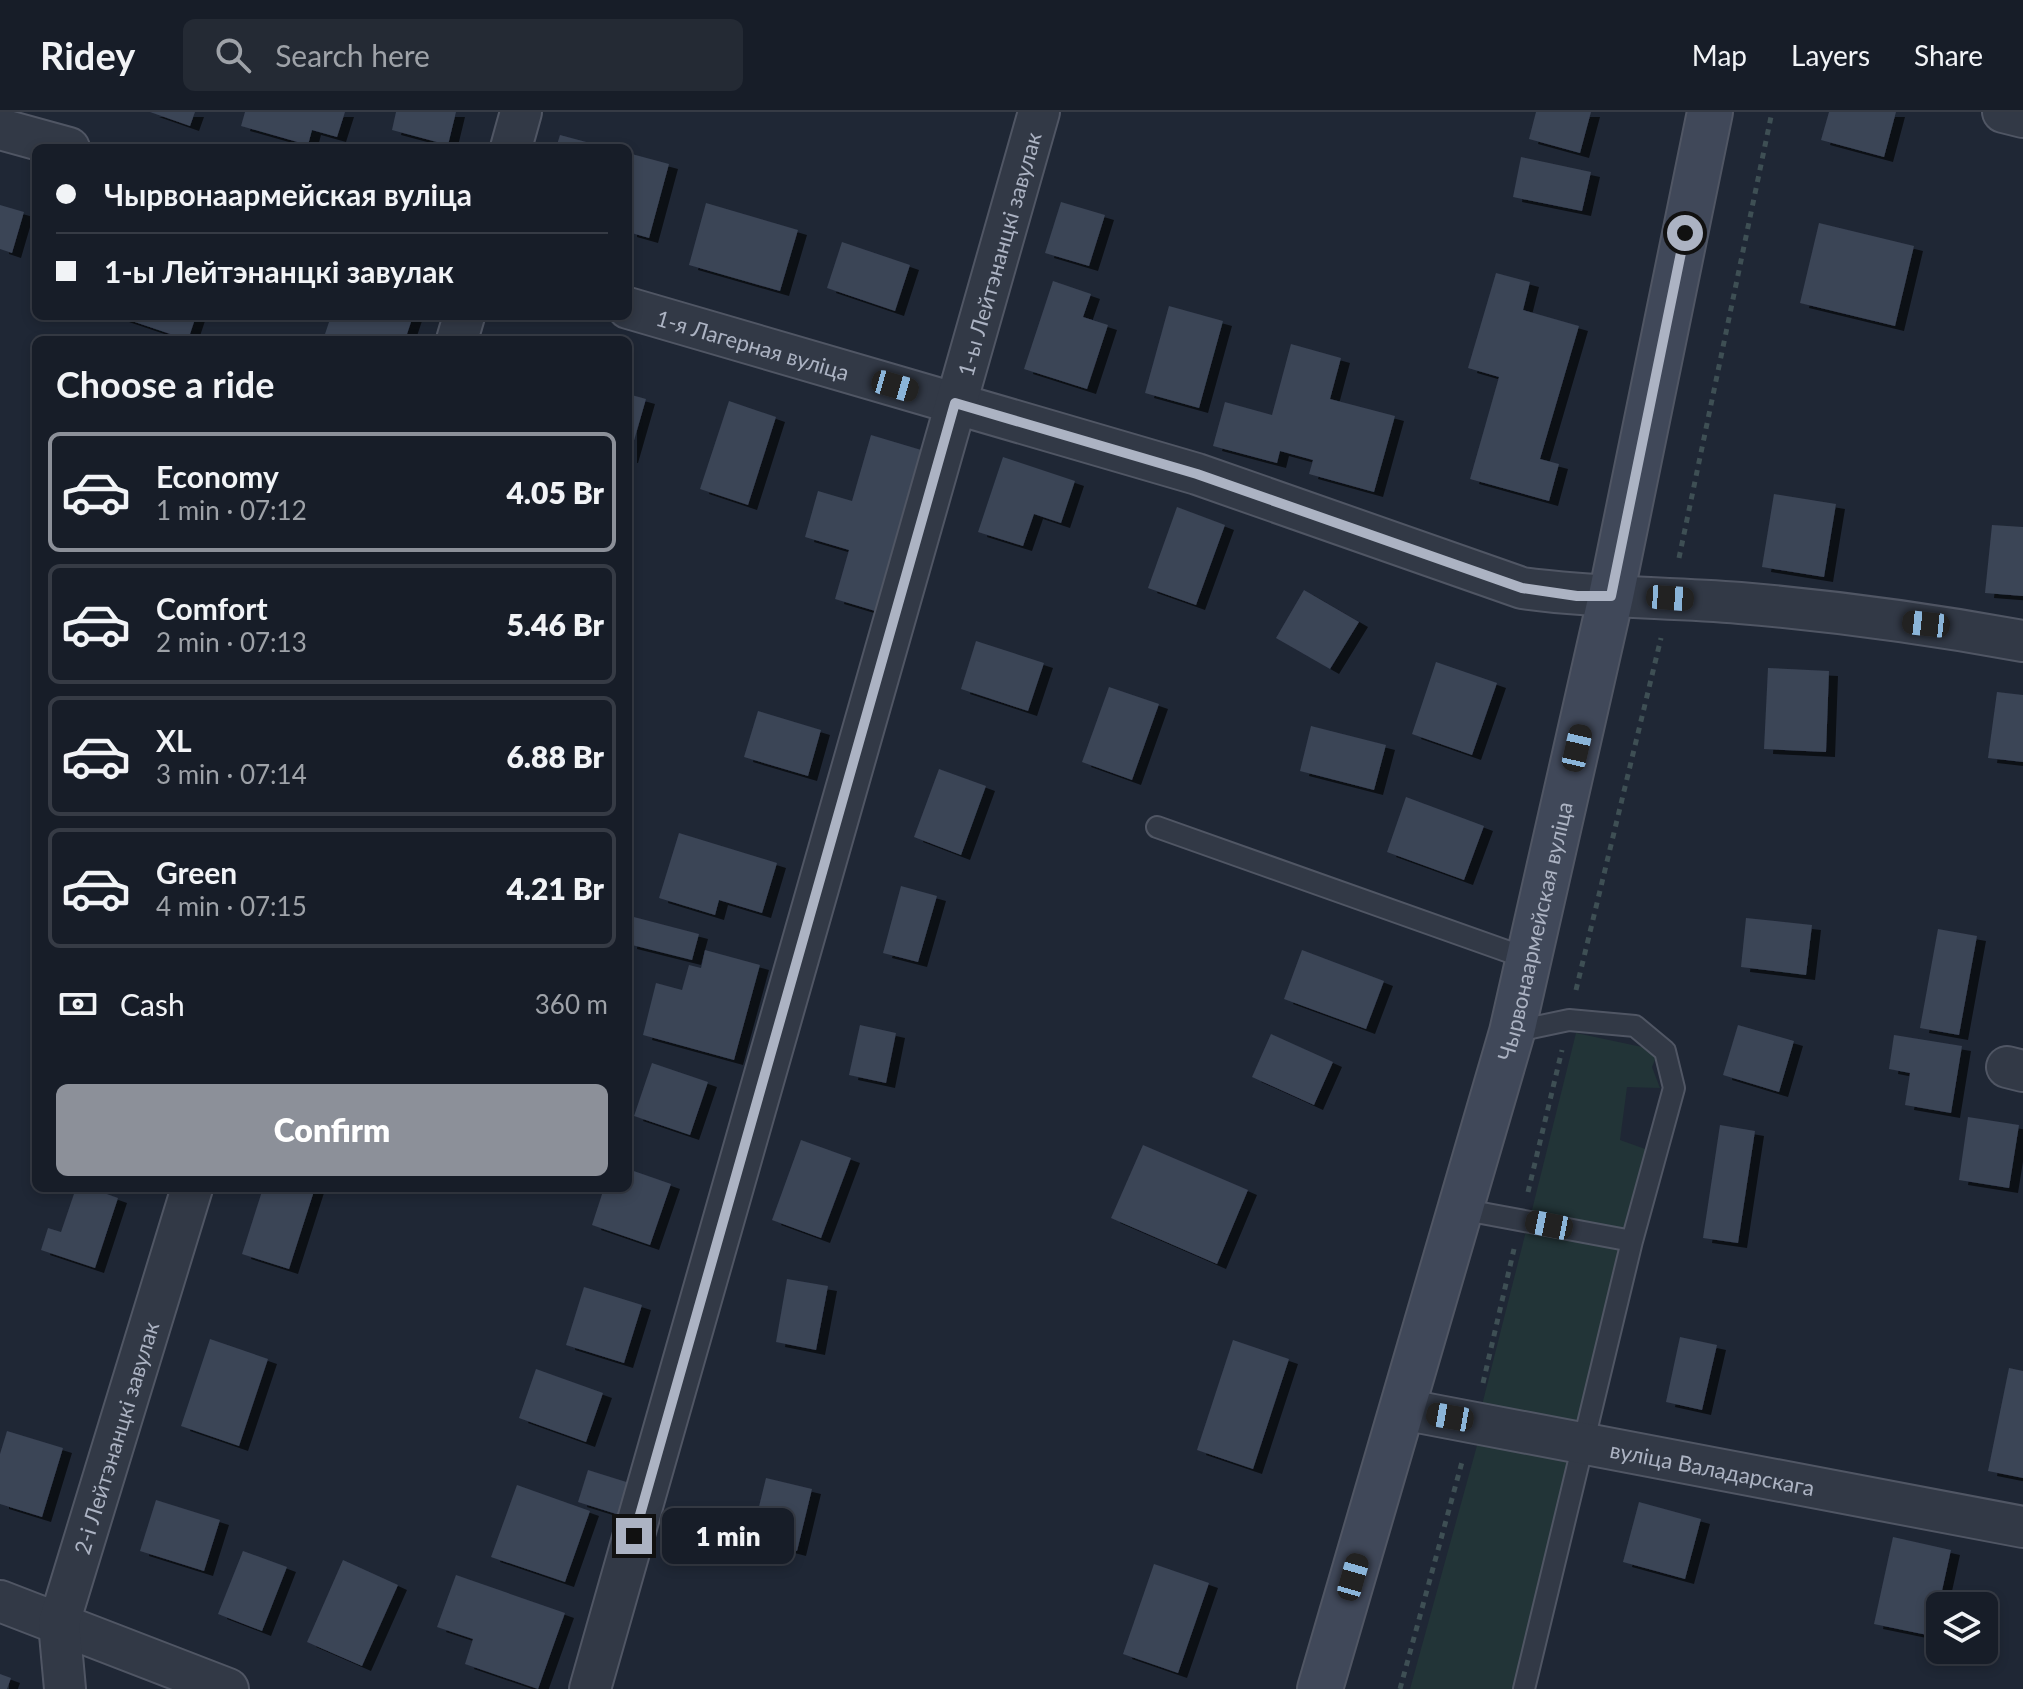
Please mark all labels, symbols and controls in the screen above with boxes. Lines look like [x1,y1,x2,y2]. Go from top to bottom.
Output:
search box [183,19,743,91]
text: Ridey [40,32,135,78]
icon: search [211,33,255,77]
text: Search here [275,37,430,73]
text: Map [1692,38,1747,72]
text: Layers [1791,38,1870,72]
text: Share [1914,38,1983,72]
street label: 1-ы Лейтэнанцкі завулак [951,128,1046,379]
text: Чырвонаармейская вуліца [104,176,472,212]
route start [1667,215,1703,251]
text: 1-ы Лейтэнанцкі завулак [104,253,454,289]
street label: 1-я Лагерная вуліца [653,303,852,385]
text: Choose a ride [56,362,275,406]
car [869,368,921,404]
icon: car [60,456,132,528]
text: Economy [156,458,279,494]
text: 4.05 Br [506,474,604,510]
text: 1 min · 07:12 [156,494,307,526]
car [1645,584,1695,612]
icon: car [60,588,132,660]
text: Comfort [156,590,268,626]
text: 5.46 Br [506,606,604,642]
car [1901,610,1951,638]
text: 2 min · 07:13 [156,626,307,658]
icon: car [60,720,132,792]
text: XL [156,722,192,758]
car [1560,722,1594,774]
text: 6.88 Br [506,738,604,774]
text: 3 min · 07:14 [156,758,307,790]
street label: Чырвонаармейская вуліца [1491,799,1577,1064]
icon: car [60,852,132,924]
text: Green [156,854,237,890]
text: 4.21 Br [506,870,604,906]
text: 4 min · 07:15 [156,890,307,922]
icon: cash [56,982,100,1026]
text: Cash [120,986,185,1022]
text: 360 m [535,988,608,1020]
button: Confirm [56,1084,608,1176]
car [1523,1209,1575,1241]
street label: 2-і Лейтэнанцкі завулак [67,1318,164,1557]
car [1424,1401,1476,1433]
street label: вуліца Валадарскага [1608,1435,1817,1501]
callout: 1 min [662,1508,794,1564]
route end [616,1518,652,1554]
text: 1 min [696,1520,760,1552]
car [1335,1551,1371,1603]
map controls [1926,1592,1998,1664]
button: layers [1926,1592,1998,1664]

